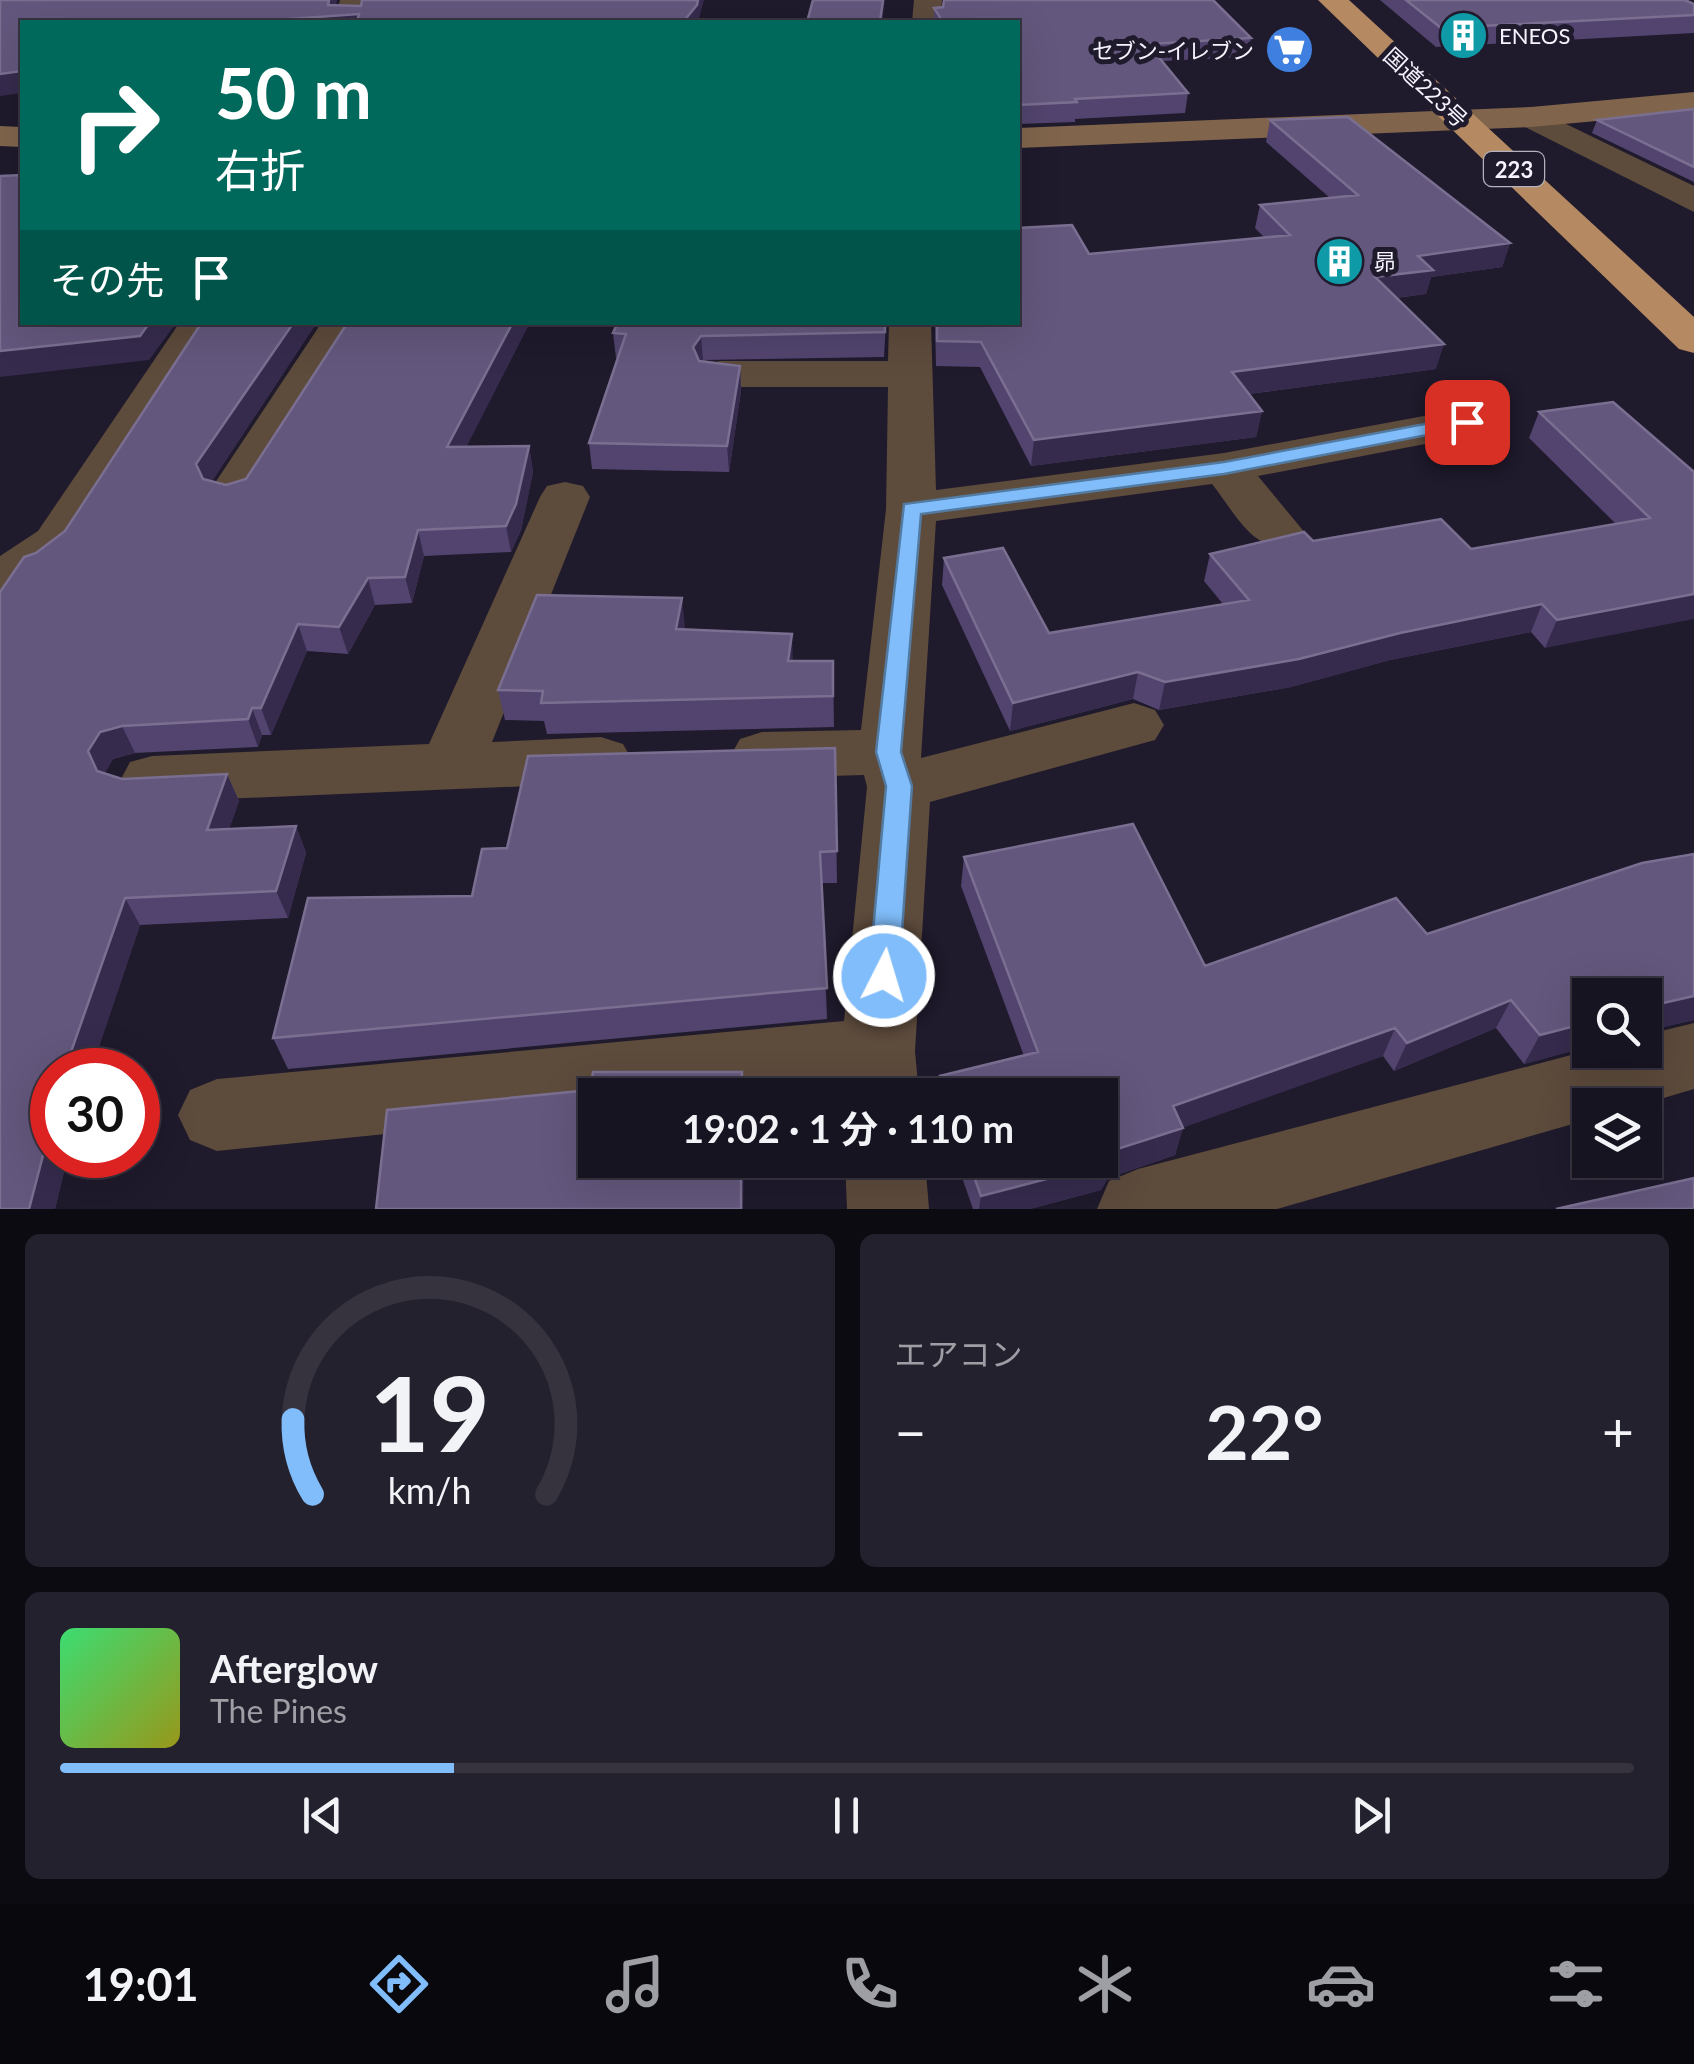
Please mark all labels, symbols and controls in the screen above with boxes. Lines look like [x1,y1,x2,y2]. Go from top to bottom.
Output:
building icon: ENEOS [1438,9,1490,61]
place label: ENEOS [1499,22,1570,49]
supermarket icon: セブン-イレブン [1263,24,1315,76]
place label: セブン-イレブン [1092,37,1254,64]
street label: 国道223号 [1379,42,1473,132]
text: 50 m [215,50,372,134]
icon: right [50,60,180,190]
text: 右折 [215,143,305,197]
road number: 223 [1484,152,1544,186]
building icon: 昴 [1313,235,1365,287]
place label: 昴 [1374,248,1396,275]
icon: arrive [184,250,239,305]
text: その先 [50,256,164,302]
pin [1425,380,1510,465]
icon: arrive [1440,395,1495,450]
position arrow [832,924,936,1028]
map controls [1572,978,1662,1178]
button: search [1572,978,1662,1068]
speed limit sign: 30 [30,1048,160,1178]
button: layers [1572,1088,1662,1178]
text: 19:02 · 1 分 · 110 m [682,1105,1014,1151]
text: エアコン [895,1334,1023,1373]
text: 19 [369,1349,490,1474]
text: 22° [1205,1386,1323,1476]
text: − [895,1398,926,1464]
text: + [1602,1398,1634,1464]
text: km/h [388,1469,472,1512]
text: Afterglow [210,1645,378,1691]
text: The Pines [210,1691,347,1730]
icon: previous [295,1788,350,1843]
icon: pause [819,1788,874,1843]
icon: next [1344,1788,1399,1843]
icon: directions [364,1949,434,2019]
icon: music [600,1949,670,2019]
icon: phone [835,1949,905,2019]
icon: climate [1070,1949,1140,2019]
icon: car [1306,1949,1376,2019]
icon: filters [1541,1949,1611,2019]
text: 19:01 [83,1957,199,2011]

